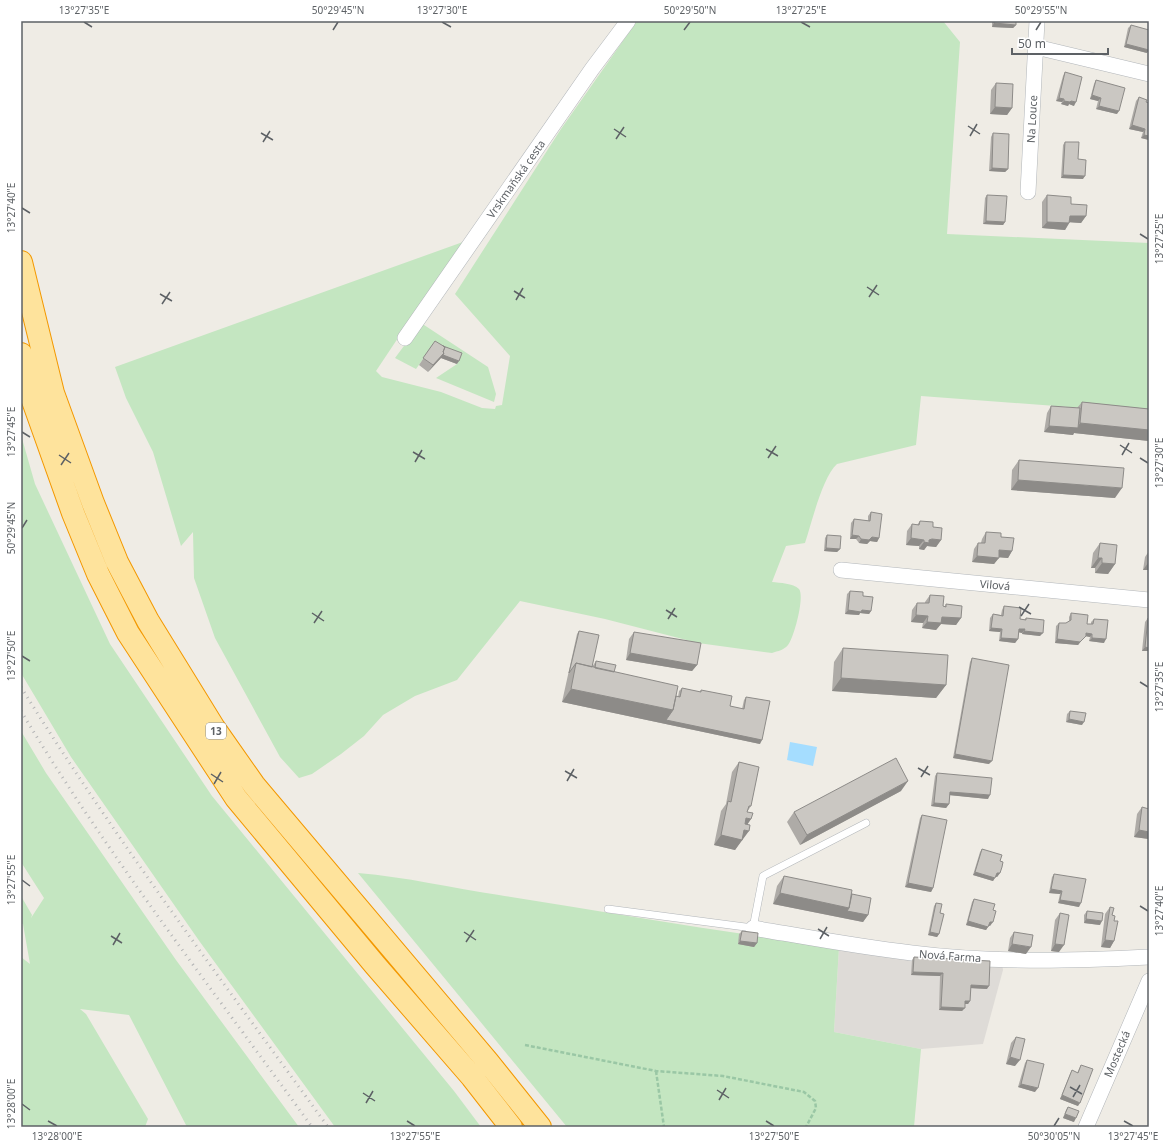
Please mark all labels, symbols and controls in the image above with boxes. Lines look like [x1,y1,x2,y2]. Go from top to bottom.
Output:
text: 13°27'35"E [59,3,109,17]
text: 50°29'45"N [312,3,364,17]
text: 13°27'30"E [417,3,467,17]
text: 50°29'50"N [664,3,716,17]
text: 13°27'25"E [776,3,826,17]
text: 50°29'55"N [1015,3,1067,17]
scale bar [1012,30,1108,56]
text: 50 m [1018,35,1046,52]
street label: Na Louce [1023,95,1040,143]
street label: Vrskmaňská cesta [483,137,548,221]
text: 13°27'40"E [4,183,18,233]
text: 13°27'25"E [1152,214,1166,264]
text: 13°27'45"E [4,407,18,457]
text: 13°27'30"E [1152,438,1166,488]
text: 50°29'45"N [4,502,18,554]
street label: Vilová [979,576,1011,593]
text: 13°27'50"E [4,631,18,681]
text: 13°27'35"E [1152,662,1166,712]
road number: 13 [206,723,226,739]
text: 13°27'55"E [4,855,18,905]
text: 13°27'40"E [1152,886,1166,936]
street label: Nová Farma [918,946,982,965]
street label: Mostecká [1100,1028,1133,1079]
text: 13°28'00"E [4,1079,18,1129]
text: 13°28'00"E [32,1129,82,1143]
text: 13°27'55"E [390,1129,440,1143]
text: 13°27'50"E [749,1129,799,1143]
text: 50°30'05"N [1028,1129,1080,1143]
text: 13°27'45"E [1108,1129,1158,1143]

